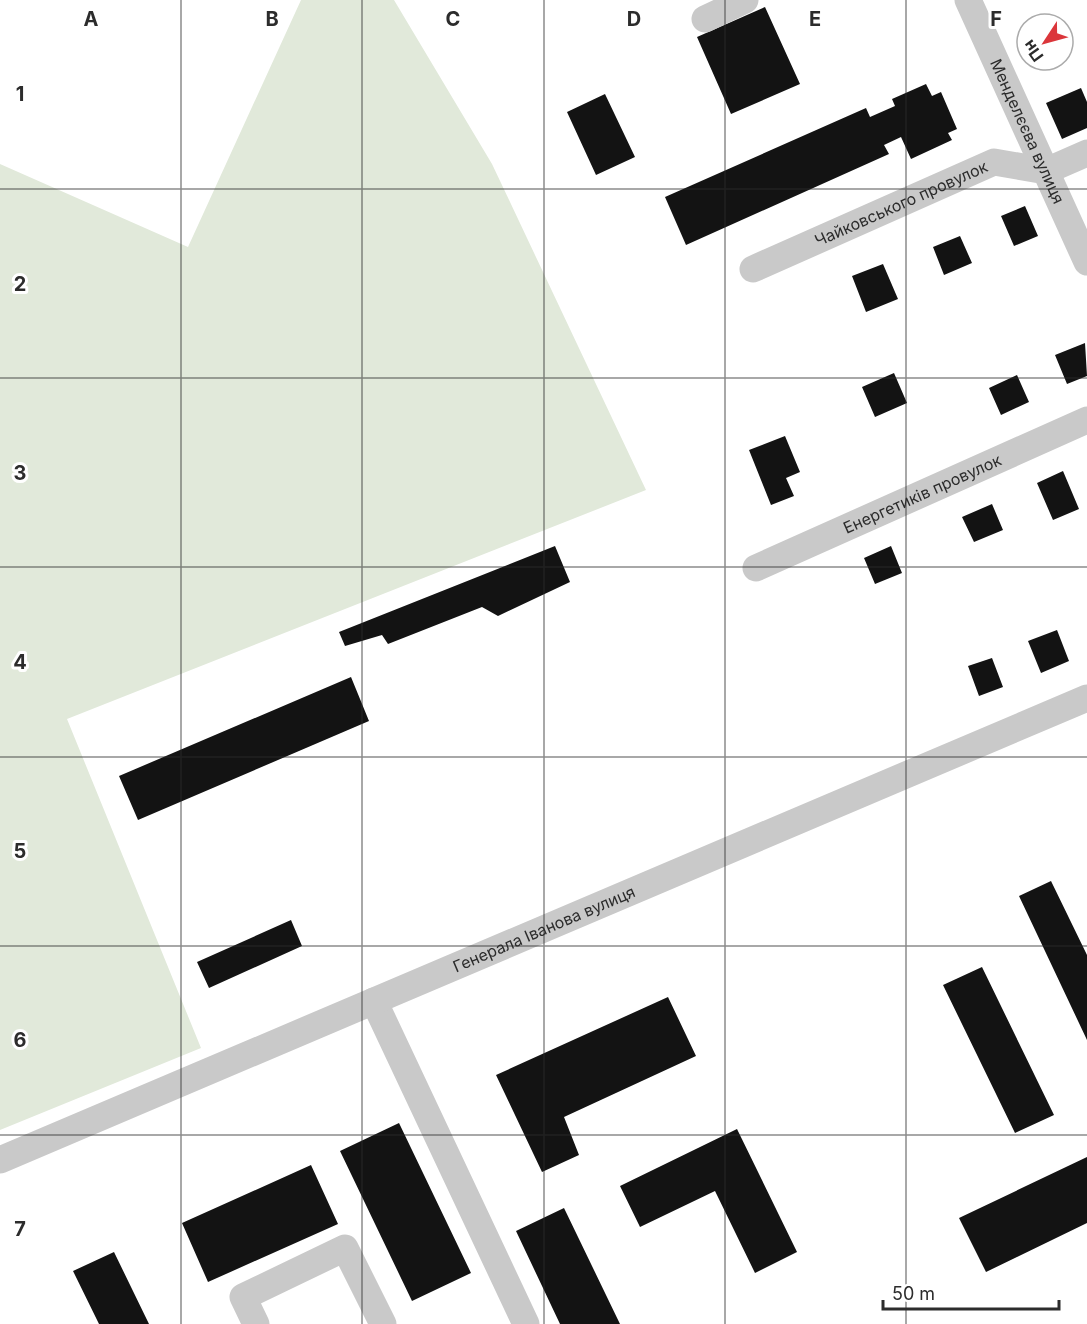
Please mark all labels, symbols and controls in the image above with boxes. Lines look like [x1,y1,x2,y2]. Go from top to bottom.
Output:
text: A [84,7,99,31]
text: B [265,7,279,31]
text: C [446,7,460,31]
text: D [627,7,641,31]
text: E [809,7,821,31]
text: F [990,7,1002,31]
north arrow [1015,12,1075,72]
text: Пн [1018,36,1047,66]
street label: Менделєєва вулиця [986,56,1069,207]
text: 1 [16,82,24,106]
street label: Чайковського провулок [812,156,991,250]
text: 2 [14,272,26,296]
street label: Енергетиків провулок [840,450,1005,538]
text: 3 [14,461,26,485]
text: 4 [13,650,27,674]
text: 5 [14,839,26,863]
street label: Генерала Іванова вулиця [450,881,638,976]
text: 6 [14,1028,27,1052]
text: 7 [14,1217,26,1241]
scale bar [883,1273,1058,1311]
text: 50 m [892,1283,935,1304]

